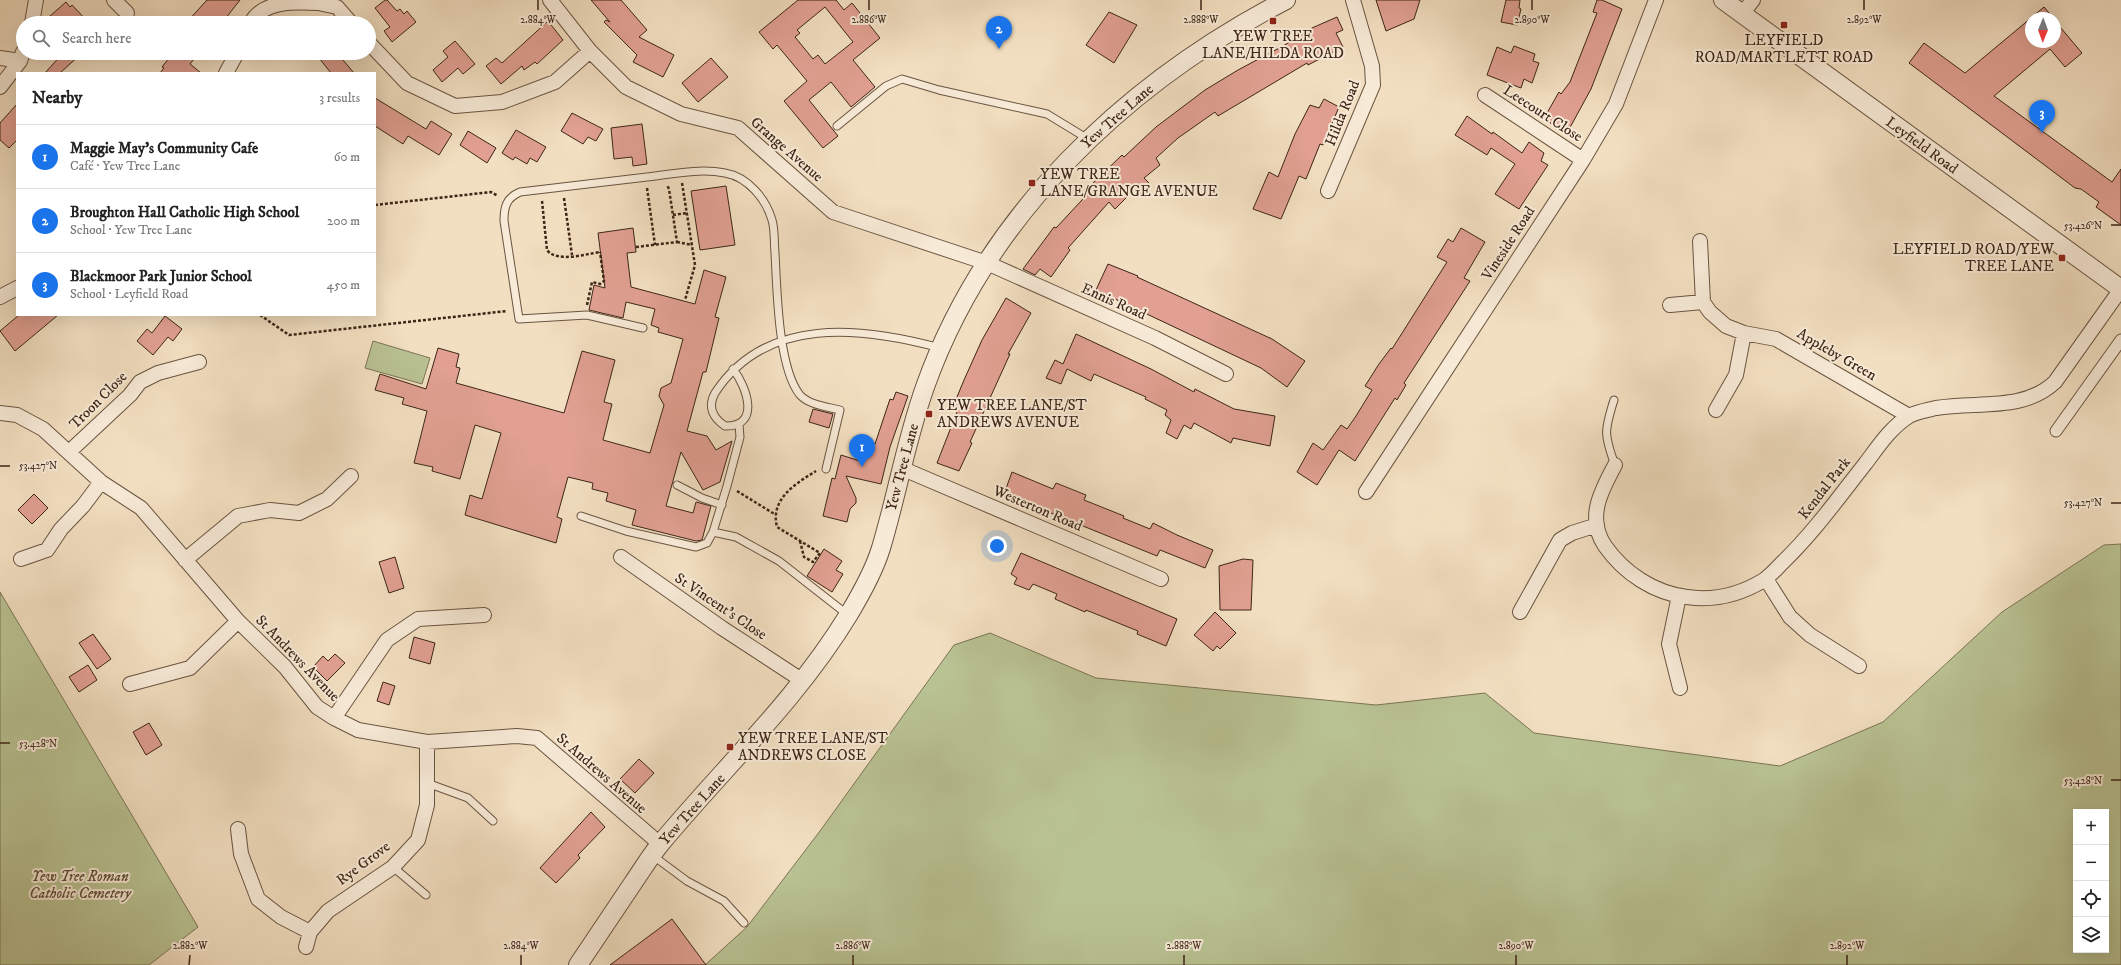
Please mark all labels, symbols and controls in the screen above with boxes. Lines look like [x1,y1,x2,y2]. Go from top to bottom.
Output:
north arrow [2025,12,2061,48]
text: 2.884°W [520,14,557,26]
text: 2.886°W [852,14,887,26]
text: 2.888°W [1184,14,1219,26]
text: 2.890°W [1514,14,1550,26]
text: 2.892°W [1847,14,1882,26]
search box [16,16,376,60]
pin: 2 [986,16,1012,49]
marker: YEW TREE LANE/HILDA ROAD [1268,16,1278,26]
marker: LEYFIELD ROAD/MARTLETT ROAD [1779,20,1789,30]
icon: search [30,27,52,49]
place label: YEW TREE LANE/HILDA ROAD [1202,27,1344,63]
text: Search here [62,29,131,48]
place label: LEYFIELD ROAD/MARTLETT ROAD [1695,31,1873,67]
street label: Hilda Road [1321,77,1364,149]
street label: Yew Tree Lane [1077,80,1157,153]
street label: Leecourt Close [1499,81,1586,146]
text: Nearby [32,87,82,109]
text: 3 results [319,90,360,106]
pin: 3 [2029,100,2055,133]
street label: Grange Avenue [746,113,827,186]
street label: Leyfield Road [1882,113,1962,178]
text: Maggie May's Community Cafe [70,139,258,158]
text: 1 [43,149,47,165]
text: 60 m [334,149,360,165]
text: Café · Yew Tree Lane [70,158,180,174]
place label: YEW TREE LANE/GRANGE AVENUE [1040,165,1218,201]
marker: YEW TREE LANE/GRANGE AVENUE [1027,178,1037,188]
street label: Vineside Road [1477,202,1540,285]
text: Broughton Hall Catholic High School [70,203,299,222]
text: 2 [42,213,48,229]
text: 200 m [327,213,360,229]
text: 53.426°N [2064,220,2102,232]
text: School · Yew Tree Lane [70,222,192,238]
place label: LEYFIELD ROAD/YEW TREE LANE [1893,240,2054,276]
marker: LEYFIELD ROAD/YEW TREE LANE [2057,253,2067,263]
text: Blackmoor Park Junior School [70,267,252,286]
text: 3 [43,277,47,293]
text: 450 m [327,277,360,293]
street label: Ennis Road [1078,279,1150,324]
text: School · Leyfield Road [70,286,188,302]
street label: Appleby Green [1794,324,1880,385]
street label: Troon Close [65,367,131,433]
place label: YEW TREE LANE/ST ANDREWS AVENUE [937,396,1088,432]
marker: YEW TREE LANE/ST ANDREWS AVENUE [924,409,934,419]
street label: Yew Tree Lane [882,421,923,513]
pin: 1 [849,434,875,467]
street label: Kendal Park [1794,453,1855,523]
text: 53.427°N [19,460,57,472]
street label: Westerton Road [989,481,1086,536]
text: 53.427°N [2064,497,2102,509]
your location [987,536,1007,556]
street label: St Vincent's Close [671,569,770,644]
street label: St Andrews Avenue [251,611,344,706]
street label: St Andrews Avenue [553,729,651,818]
place label: YEW TREE LANE/ST ANDREWS CLOSE [738,729,889,765]
text: 53.428°N [19,738,57,750]
marker: YEW TREE LANE/ST ANDREWS CLOSE [725,742,735,752]
street label: Yew Tree Lane [655,770,729,849]
text: 53.428°N [2064,775,2102,787]
map controls [2073,809,2109,953]
button: + [2073,809,2109,845]
street label: Rye Grove [333,837,394,890]
button: − [2073,845,2109,881]
park label: Yew Tree Roman Catholic Cemetery [29,867,132,903]
button: locate [2073,881,2109,917]
button: layers [2073,917,2109,953]
text: 2.882°W [173,940,208,952]
text: 2.884°W [503,940,540,952]
text: 2.886°W [836,940,871,952]
text: 2.888°W [1167,940,1202,952]
text: 2.890°W [1498,940,1534,952]
text: 2.892°W [1830,940,1865,952]

